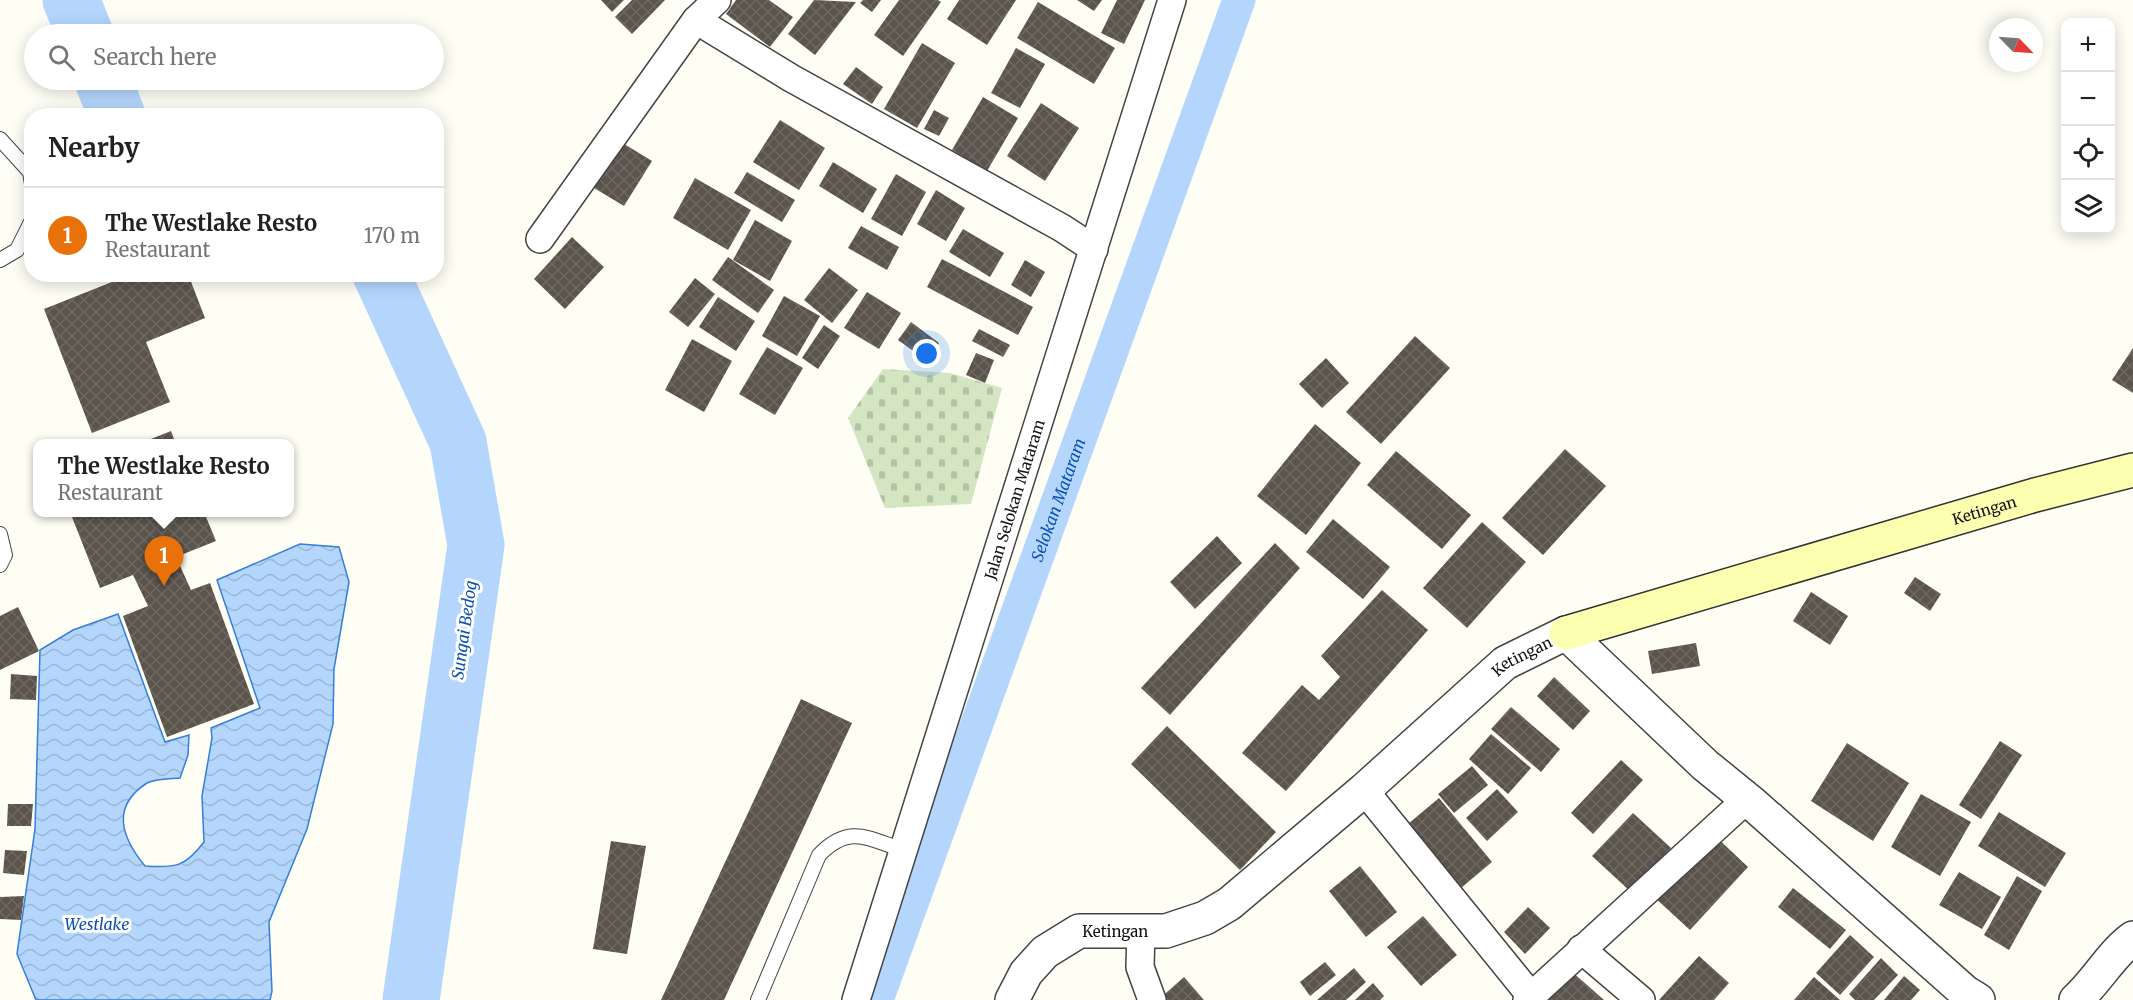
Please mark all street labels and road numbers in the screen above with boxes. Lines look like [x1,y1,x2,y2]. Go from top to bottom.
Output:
street label: Jalan Selokan Mataram [980,417,1048,583]
street label: Ketingan [1950,491,2019,528]
street label: Ketingan [1487,632,1555,680]
street label: Ketingan [1082,922,1148,941]

